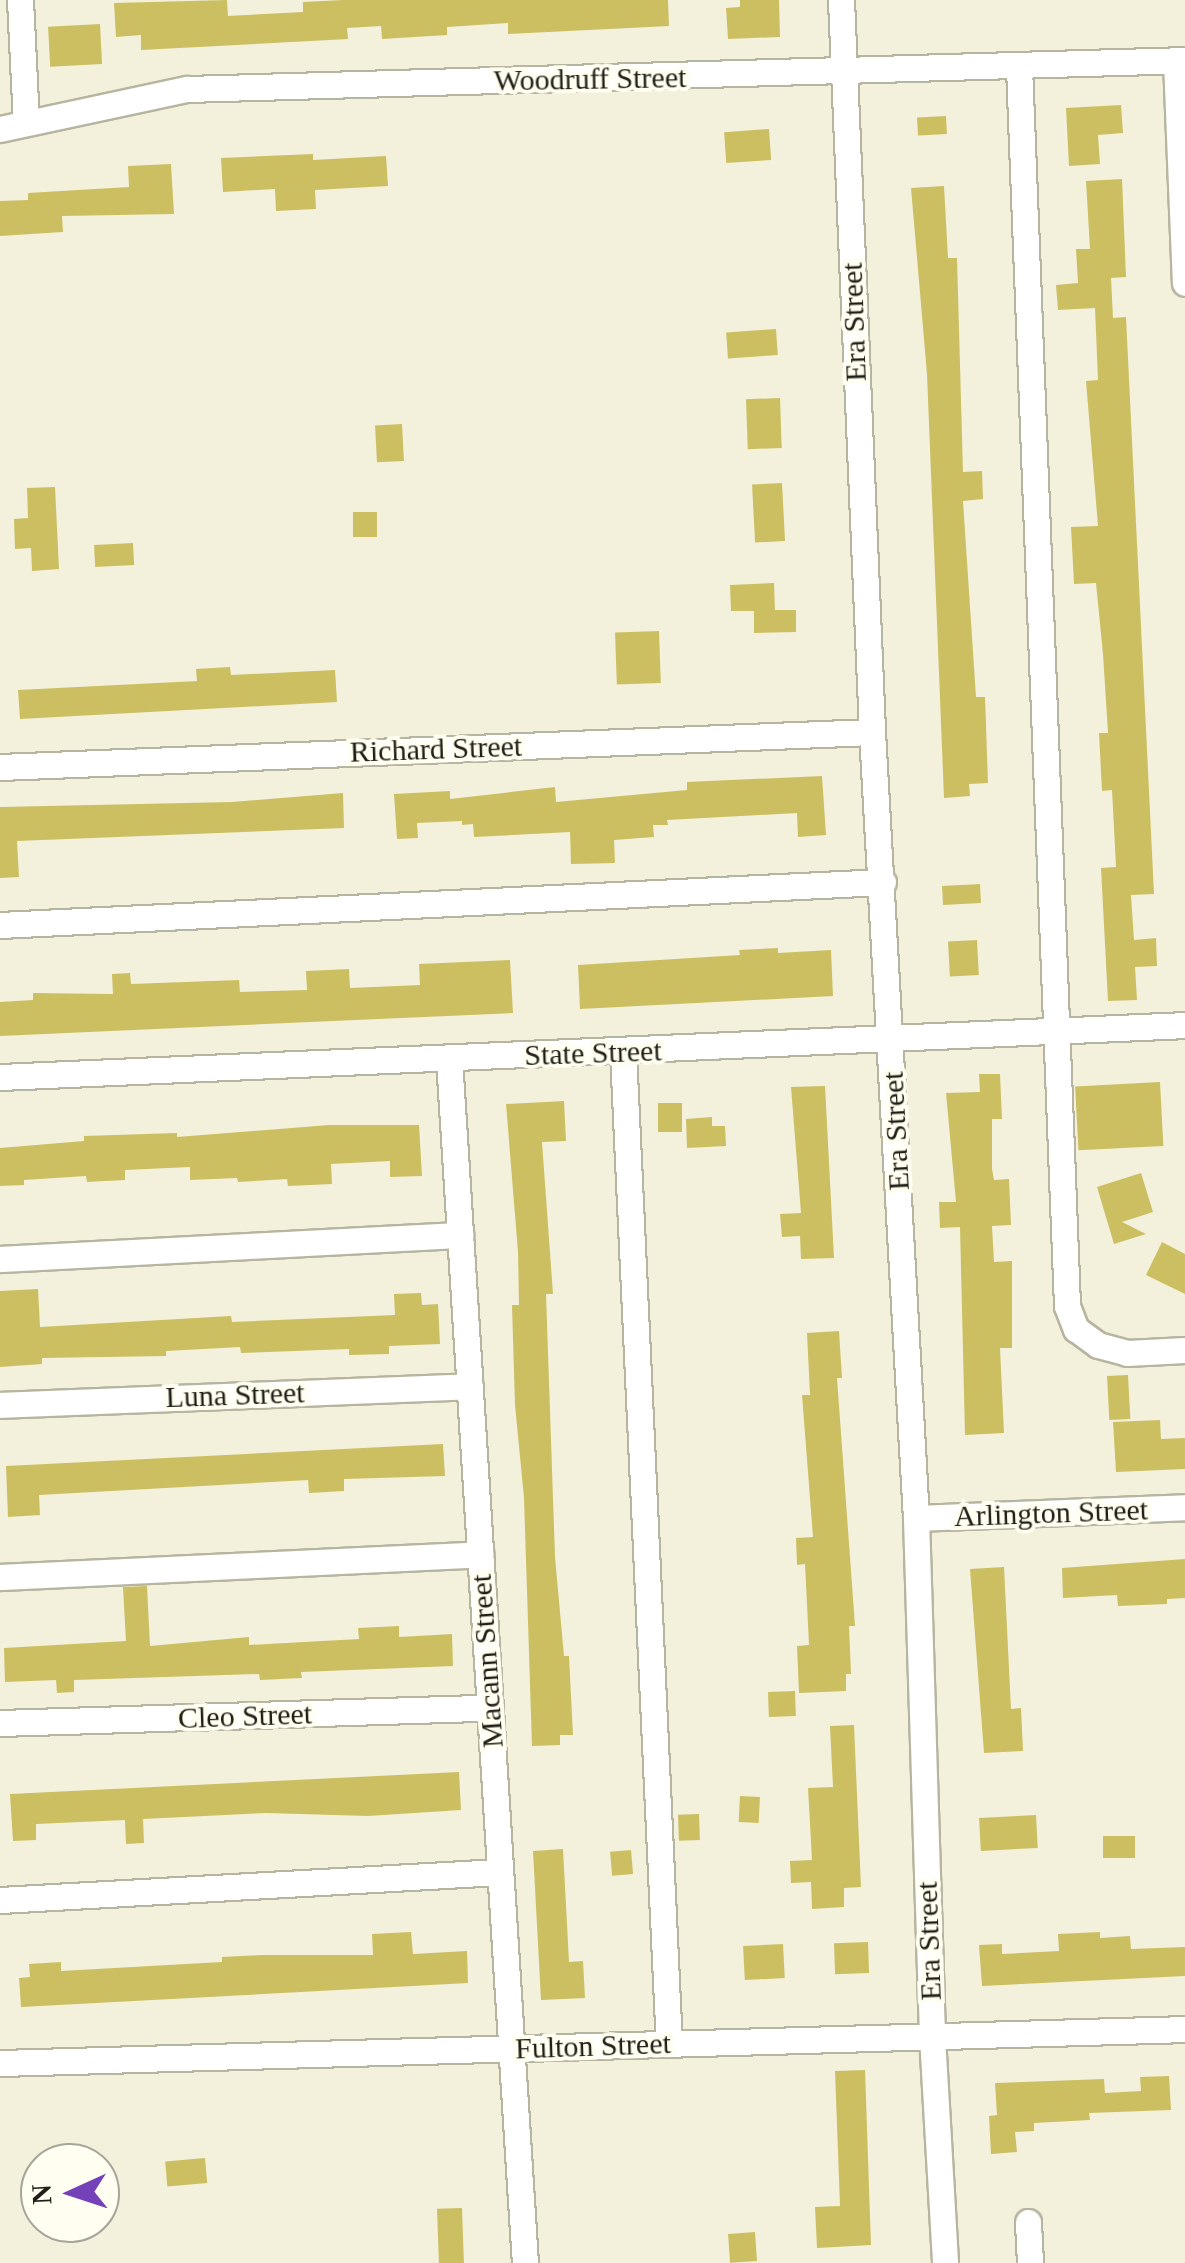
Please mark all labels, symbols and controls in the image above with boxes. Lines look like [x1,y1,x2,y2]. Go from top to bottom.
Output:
street label: Woodruff Street [493,59,687,99]
street label: Era Street [834,262,874,382]
street label: Richard Street [349,728,523,770]
street label: State Street [524,1033,662,1073]
street label: Era Street [875,1071,917,1191]
street label: Luna Street [165,1375,305,1415]
street label: Arlington Street [953,1492,1149,1534]
street label: Macann Street [463,1573,511,1749]
street label: Cleo Street [177,1696,313,1736]
street label: Era Street [909,1881,949,2001]
street label: Fulton Street [515,2025,671,2067]
north arrow [20,2143,120,2243]
text: N [26,2184,58,2205]

